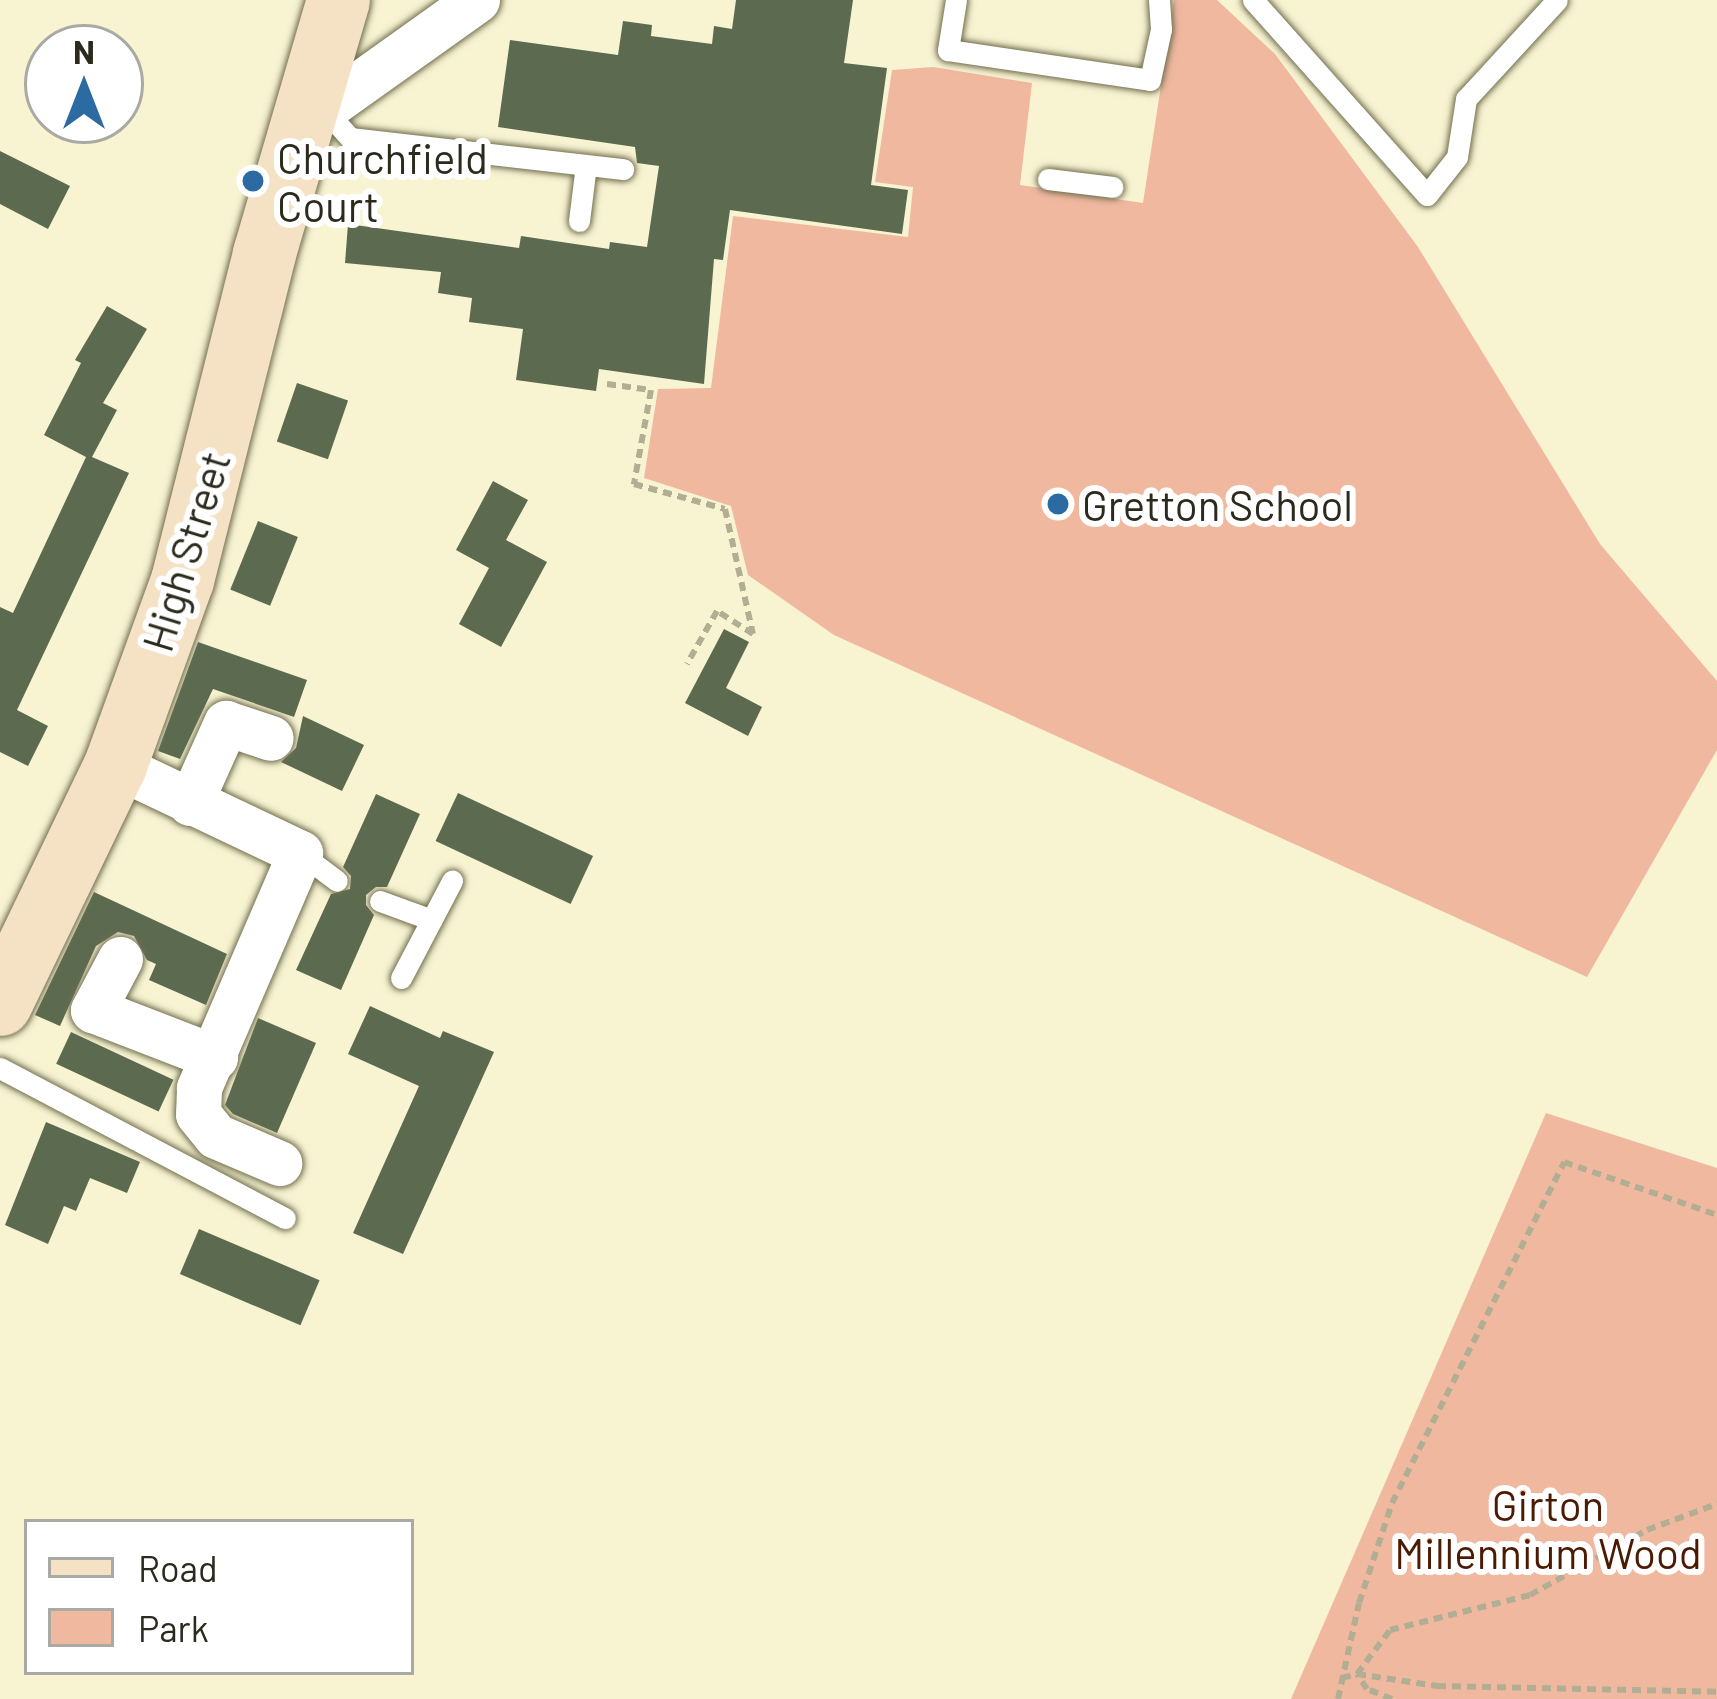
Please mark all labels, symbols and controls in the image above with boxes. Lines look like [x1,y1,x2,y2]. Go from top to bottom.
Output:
north arrow [24,24,144,144]
text: N [73,31,95,71]
place label: Churchfield Court [277,132,488,231]
marker: Churchfield Court [240,168,266,194]
street label: High Street [131,445,239,657]
place label: Gretton School [1082,479,1353,529]
marker: Gretton School [1045,491,1071,517]
park label: Girton Millennium Wood [1394,1479,1702,1577]
legend [24,1519,414,1675]
text: Road [138,1546,218,1589]
text: Park [138,1606,209,1649]

